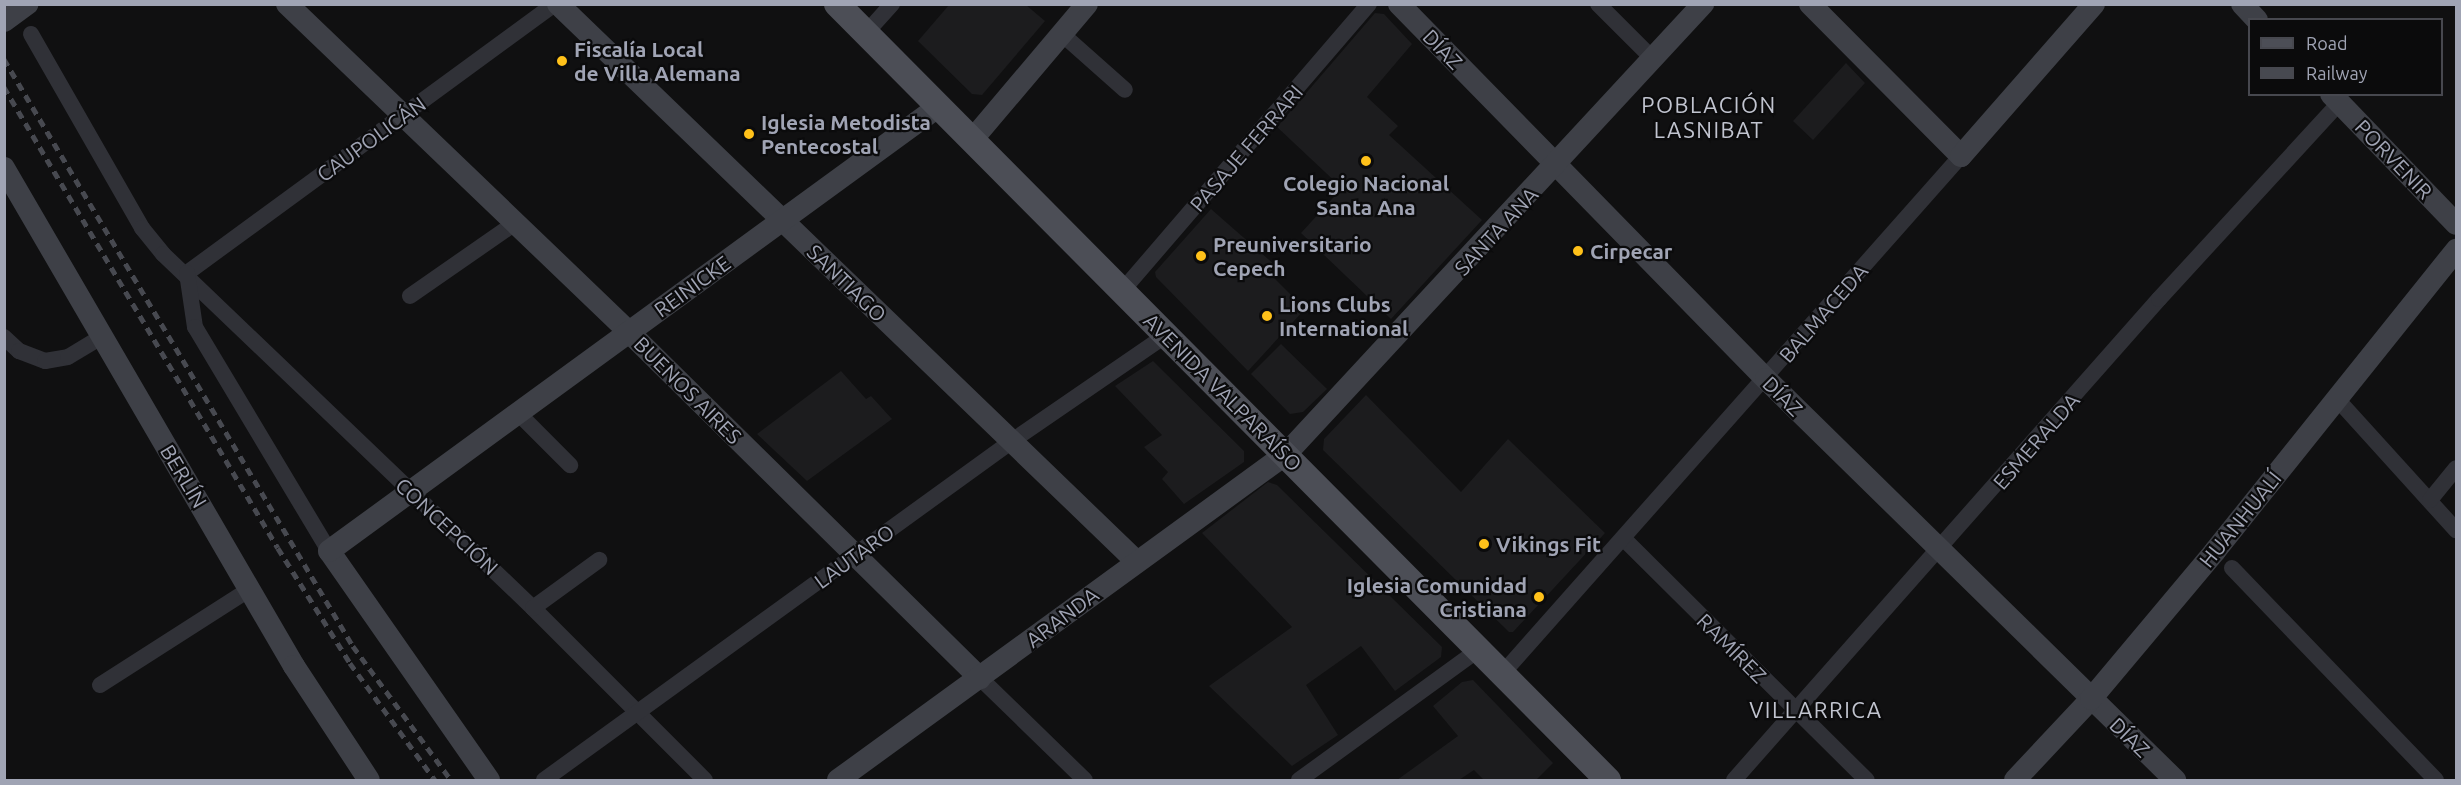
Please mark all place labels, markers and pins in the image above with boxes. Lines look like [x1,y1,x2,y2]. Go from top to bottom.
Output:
place label: Fiscalía Local de Villa Alemana [574,36,741,86]
marker: Fiscalía Local de Villa Alemana [555,54,569,68]
place label: Iglesia Metodista Pentecostal [761,109,931,159]
marker: Iglesia Metodista Pentecostal [742,127,756,141]
marker: Colegio Nacional Santa Ana [1359,154,1373,168]
place label: Colegio Nacional Santa Ana [1283,170,1449,220]
place label: Preuniversitario Cepech [1213,231,1372,281]
place label: Cirpecar [1590,238,1672,264]
marker: Cirpecar [1571,244,1585,258]
marker: Preuniversitario Cepech [1194,249,1208,263]
place label: Lions Clubs International [1279,291,1408,341]
marker: Lions Clubs International [1260,309,1274,323]
place label: Vikings Fit [1496,531,1601,557]
marker: Vikings Fit [1477,537,1491,551]
place label: Iglesia Comunidad Cristiana [1347,572,1527,622]
marker: Iglesia Comunidad Cristiana [1532,590,1546,604]

